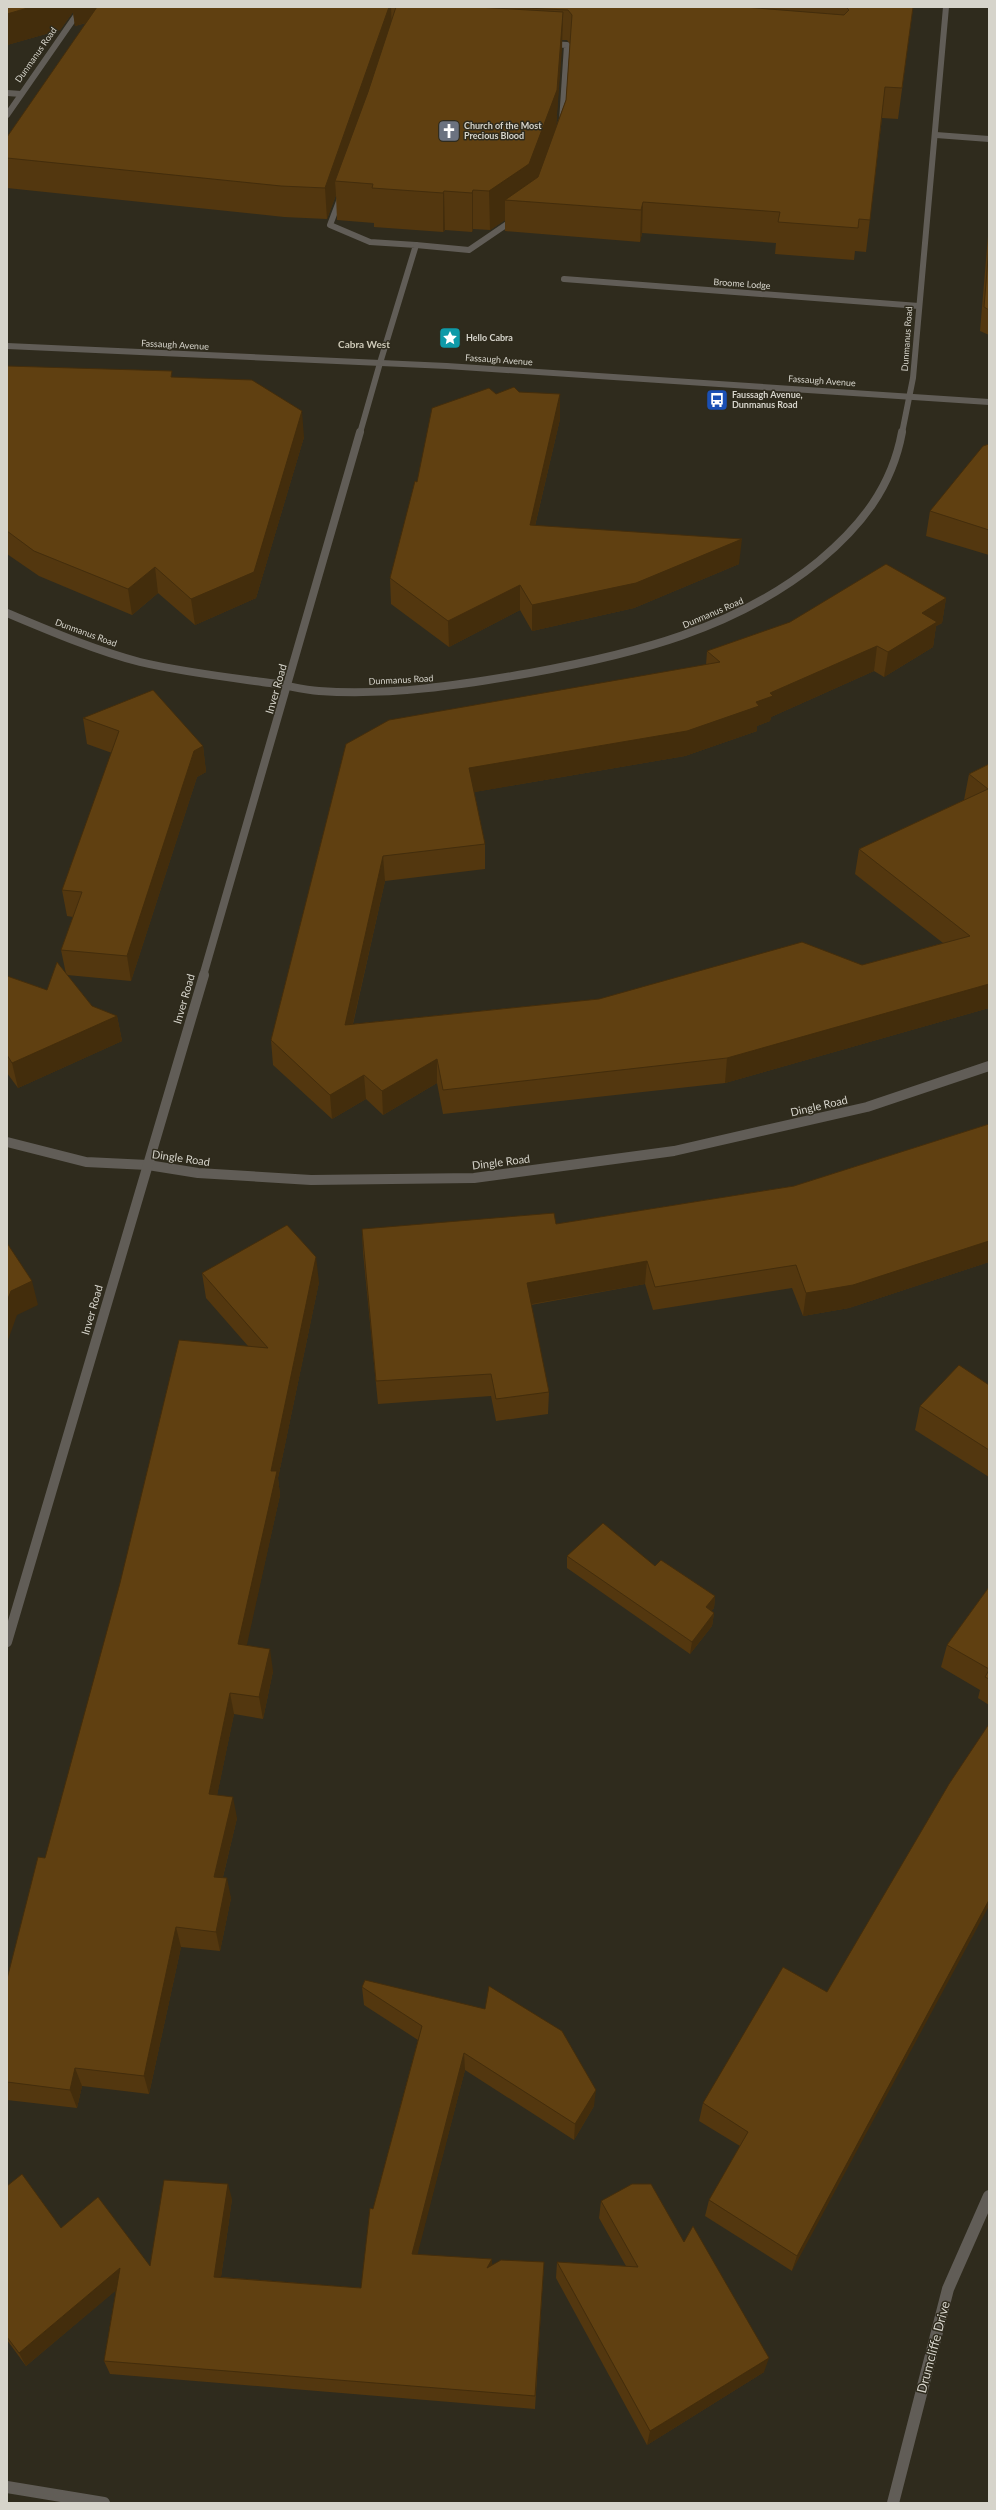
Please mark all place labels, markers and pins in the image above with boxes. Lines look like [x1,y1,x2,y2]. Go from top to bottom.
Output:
church icon: Church of the Most Precious Blood [436,118,462,144]
place label: Church of the Most Precious Blood [464,120,542,141]
place icon: Hello Cabra [437,325,463,351]
place label: Hello Cabra [466,332,513,343]
bus stop icon: Faussagh Avenue, Dunmanus Road [704,387,730,413]
place label: Faussagh Avenue, Dunmanus Road [732,389,803,410]

